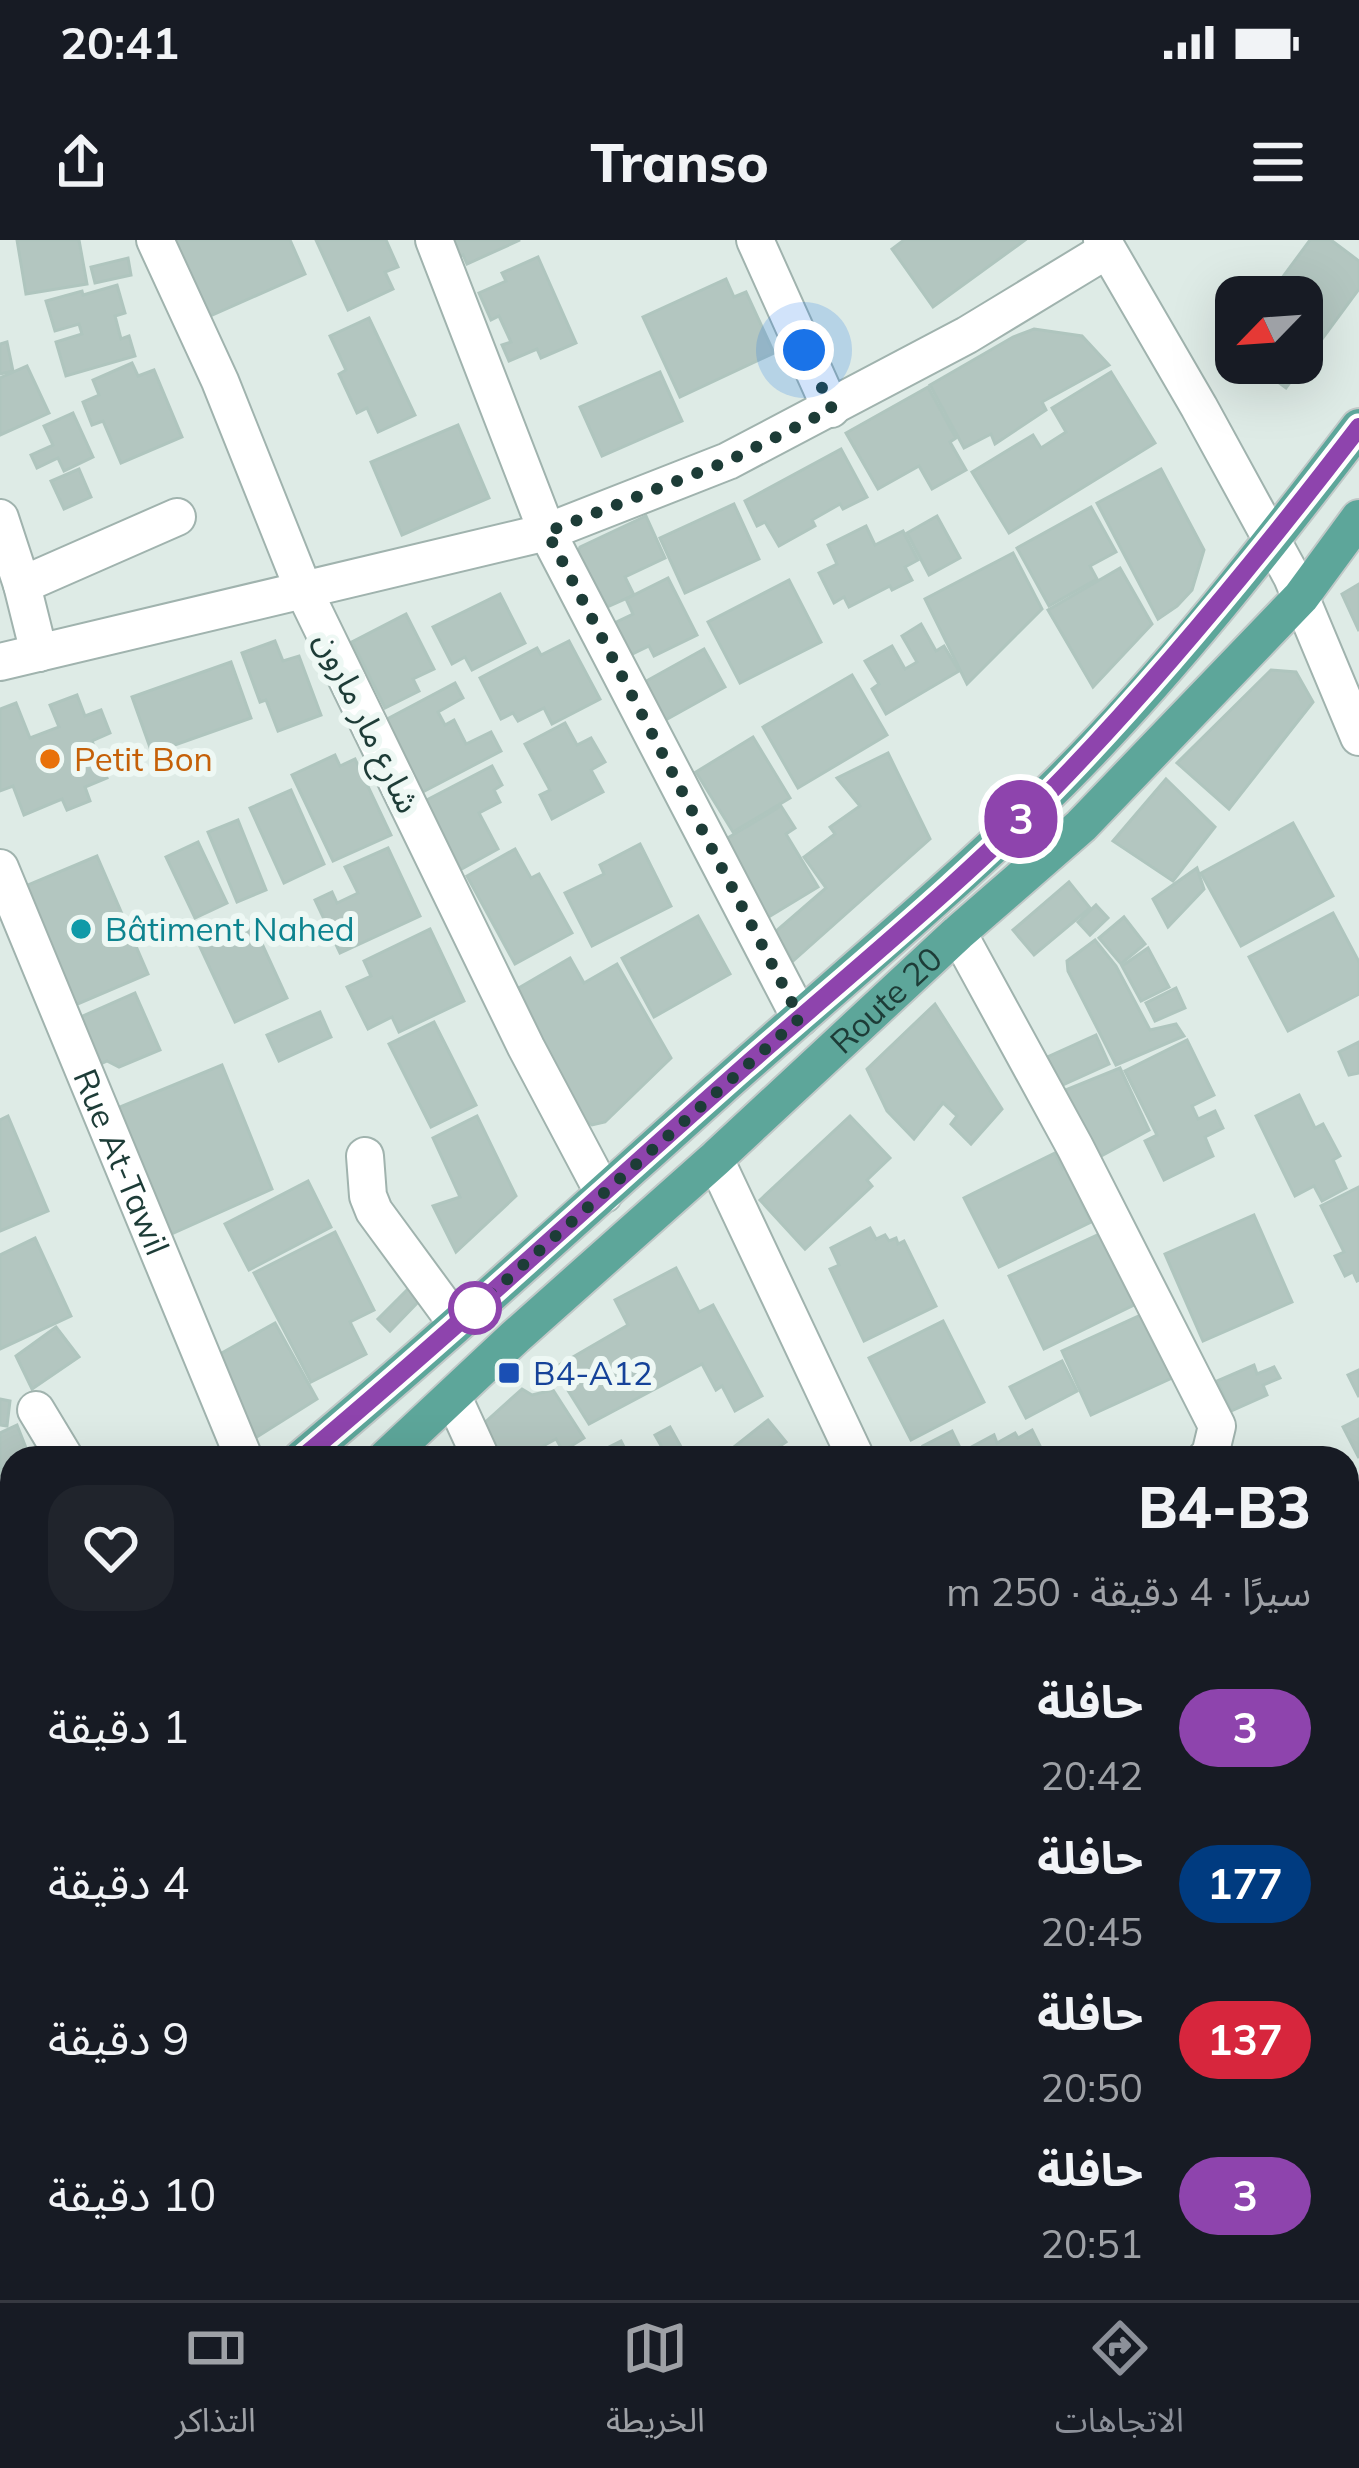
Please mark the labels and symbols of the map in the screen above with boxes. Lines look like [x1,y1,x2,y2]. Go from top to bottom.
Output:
north arrow [1215,276,1323,384]
your location [774,320,834,380]
street label: شارع مار مارون [302,624,430,821]
place label: Petit Bon [74,738,213,779]
marker: Petit Bon [37,746,63,772]
line badge: 3 [982,780,1060,858]
place label: Bâtiment Nahed [105,908,355,949]
marker: Bâtiment Nahed [68,916,94,942]
street label: Route 20 [821,938,950,1062]
street label: Rue At-Tawil [65,1063,179,1261]
unlabelled marker [450,1283,500,1333]
place label: B4-A12 [533,1352,653,1393]
marker: B4-A12 [496,1360,522,1386]

